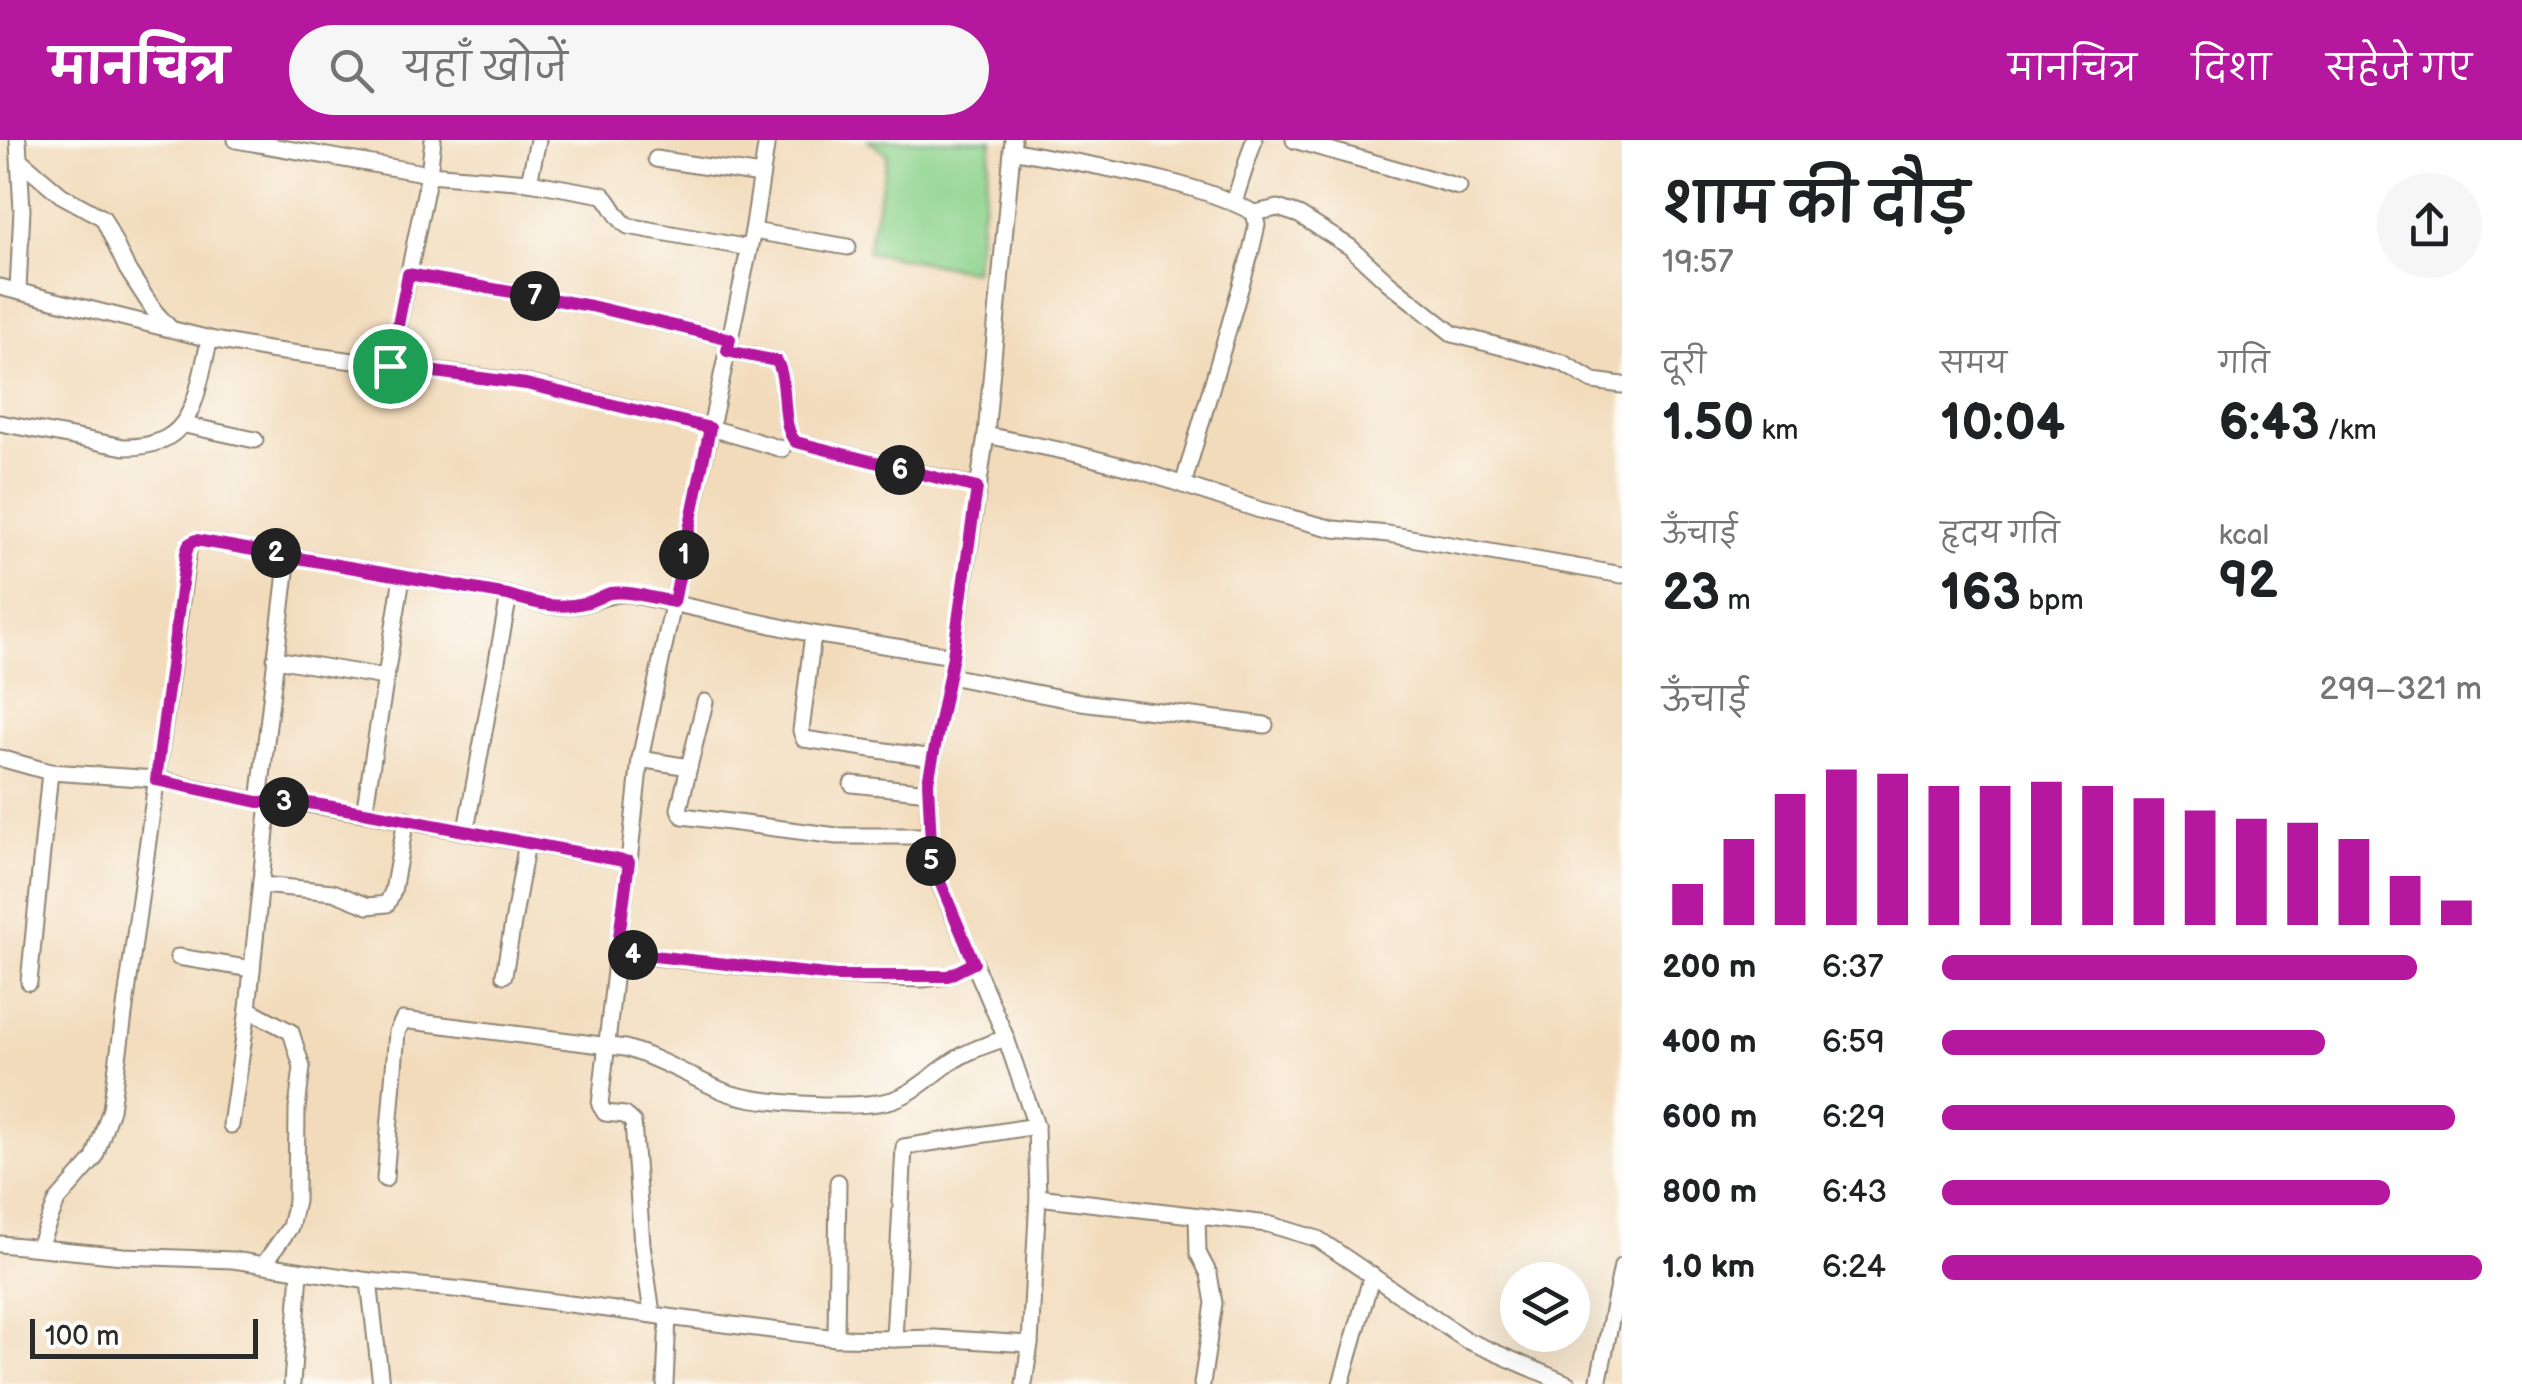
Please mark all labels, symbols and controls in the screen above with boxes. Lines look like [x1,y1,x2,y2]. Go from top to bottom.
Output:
search box [289,25,989,115]
text: मानचित्र [50,40,229,97]
icon: search [324,43,379,98]
text: यहाँ खोजें [404,46,568,91]
text: मानचित्र [2008,48,2137,91]
text: दिशा [2192,48,2271,91]
text: सहेजे गए [2326,48,2472,91]
text: शाम की दौड़ [1662,172,1969,239]
button: share [2377,173,2482,278]
text: 19:57 [1662,243,1733,282]
pin: 7 [510,271,560,321]
text: 7 [527,279,543,312]
pin [348,324,433,409]
icon: arrive [363,339,418,394]
text: दूरी [1662,348,1706,381]
text: समय [1940,348,2007,381]
text: गति [2219,348,2270,381]
text: 1.50 [1662,394,1754,454]
text: 10:04 [1940,394,2065,454]
text: 6:43 [2219,394,2320,454]
text: km [1754,414,1799,447]
text: /km [2320,414,2377,447]
pin: 6 [875,445,925,495]
text: 6 [892,453,908,486]
text: ऊँचाई [1662,518,1737,551]
text: हृदय गति [1940,518,2060,551]
text: kcal [2219,519,2269,552]
pin: 2 [251,528,301,578]
pin: 1 [659,530,709,580]
text: 2 [268,536,284,569]
text: 1 [678,538,690,571]
text: 92 [2219,552,2278,612]
text: 23 [1662,564,1720,624]
text: 163 [1940,564,2021,624]
text: m [1720,584,1751,617]
text: bpm [2021,584,2084,617]
text: 299–321 m [2319,670,2482,709]
text: ऊँचाई [1662,682,1748,721]
pin: 3 [259,777,309,827]
text: 3 [276,785,292,818]
pin: 5 [906,836,956,886]
text: 5 [923,844,939,877]
pin: 4 [608,930,658,980]
text: 4 [625,938,641,971]
text: 200 m [1662,948,1756,987]
text: 6:37 [1822,948,1883,987]
text: 400 m [1662,1023,1757,1062]
text: 6:59 [1822,1023,1885,1062]
text: 600 m [1662,1098,1757,1137]
text: 6:29 [1822,1098,1885,1137]
text: 800 m [1662,1173,1757,1212]
text: 6:43 [1822,1173,1887,1212]
text: 1.0 km [1662,1248,1755,1287]
text: 6:24 [1822,1248,1886,1287]
map controls [1500,1262,1590,1352]
button: layers [1500,1262,1590,1352]
scale bar [30,1314,258,1358]
text: 100 m [45,1320,119,1353]

